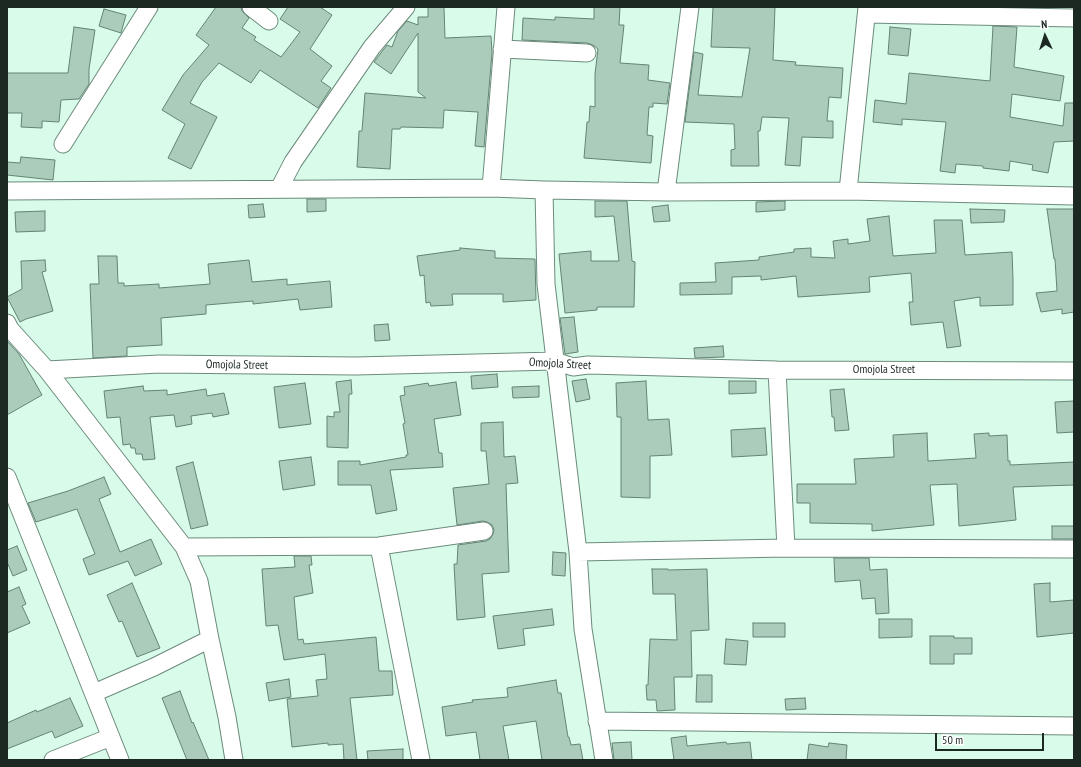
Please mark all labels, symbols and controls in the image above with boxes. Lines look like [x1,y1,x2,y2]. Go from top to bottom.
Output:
north arrow [1025,16,1065,56]
text: N [1041,17,1048,31]
street label: Omojola Street [529,355,591,373]
street label: Omojola Street [206,357,268,373]
street label: Omojola Street [853,363,915,377]
scale bar [937,725,1046,751]
text: 50 m [942,732,963,747]

